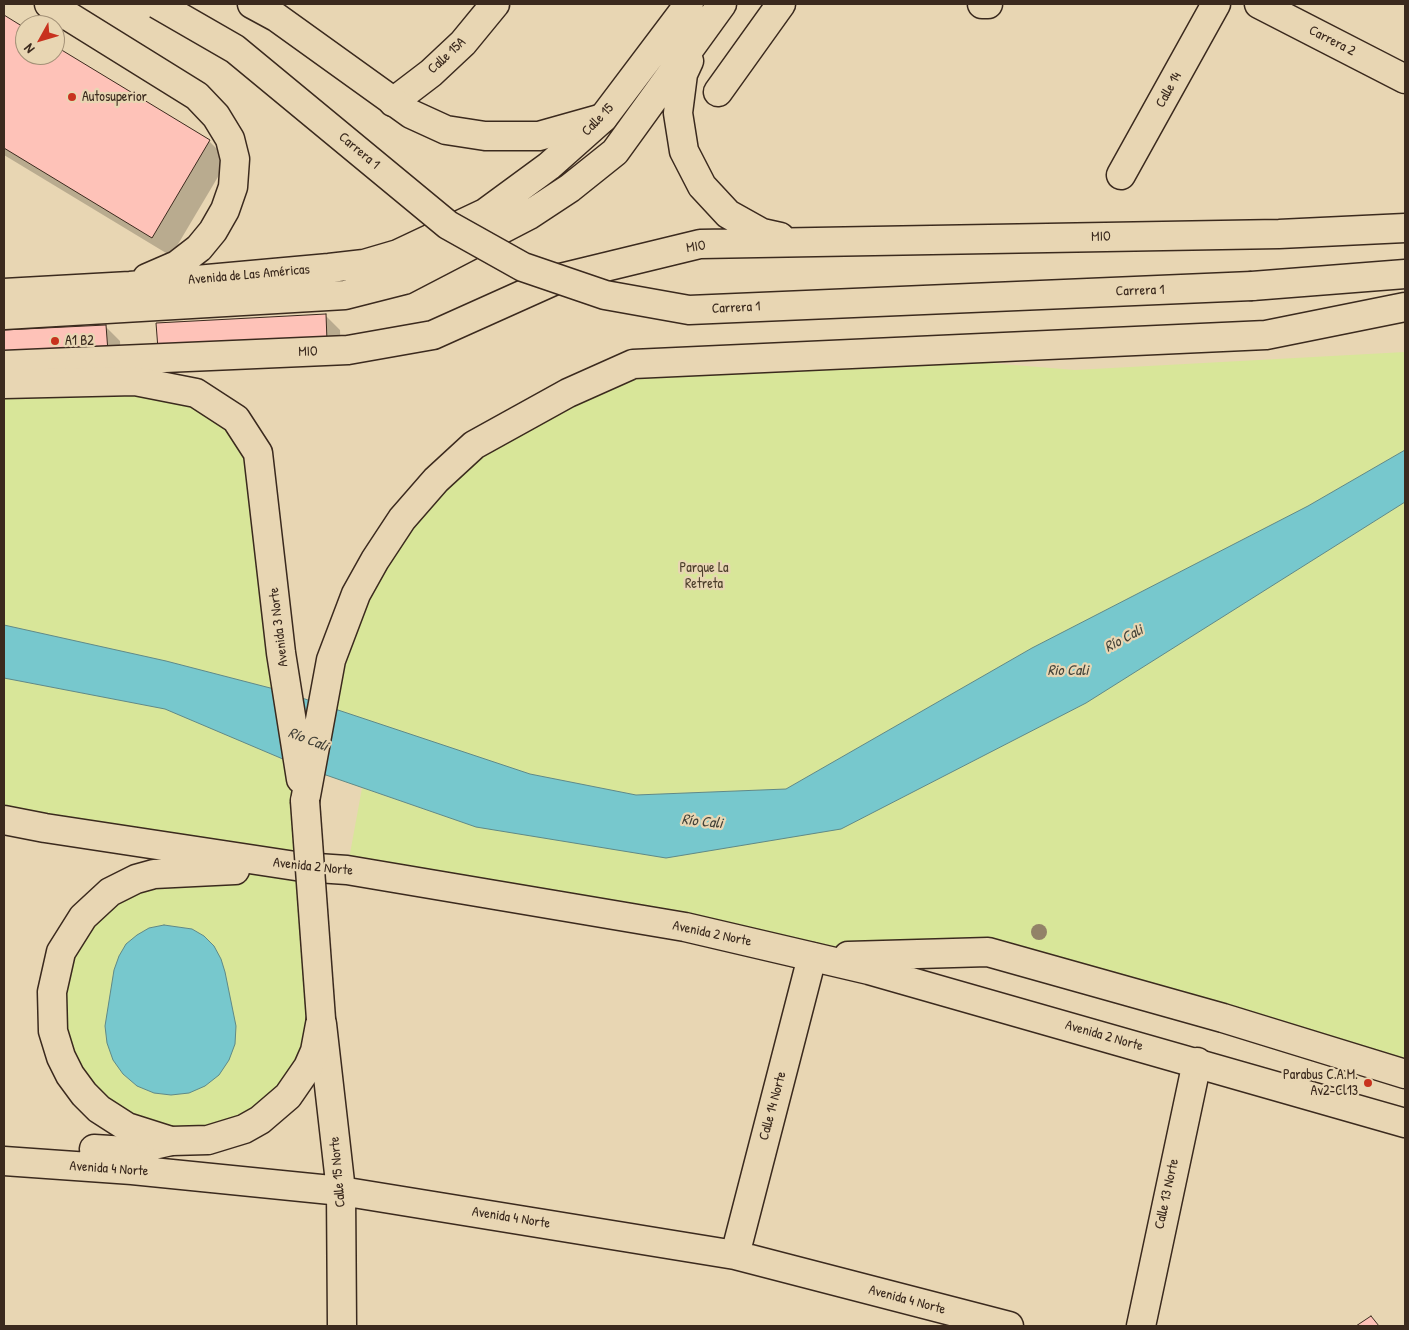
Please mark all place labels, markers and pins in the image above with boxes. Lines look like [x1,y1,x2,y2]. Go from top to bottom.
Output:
place label: Autosuperior [82,89,147,105]
marker: Autosuperior [66,91,78,103]
place label: A1 B2 [65,333,94,349]
marker: A1 B2 [49,335,61,347]
place label: Parabus C.A.M. Av2-Cl13 [1283,1067,1358,1100]
marker: Parabus C.A.M. Av2-Cl13 [1362,1077,1374,1089]

